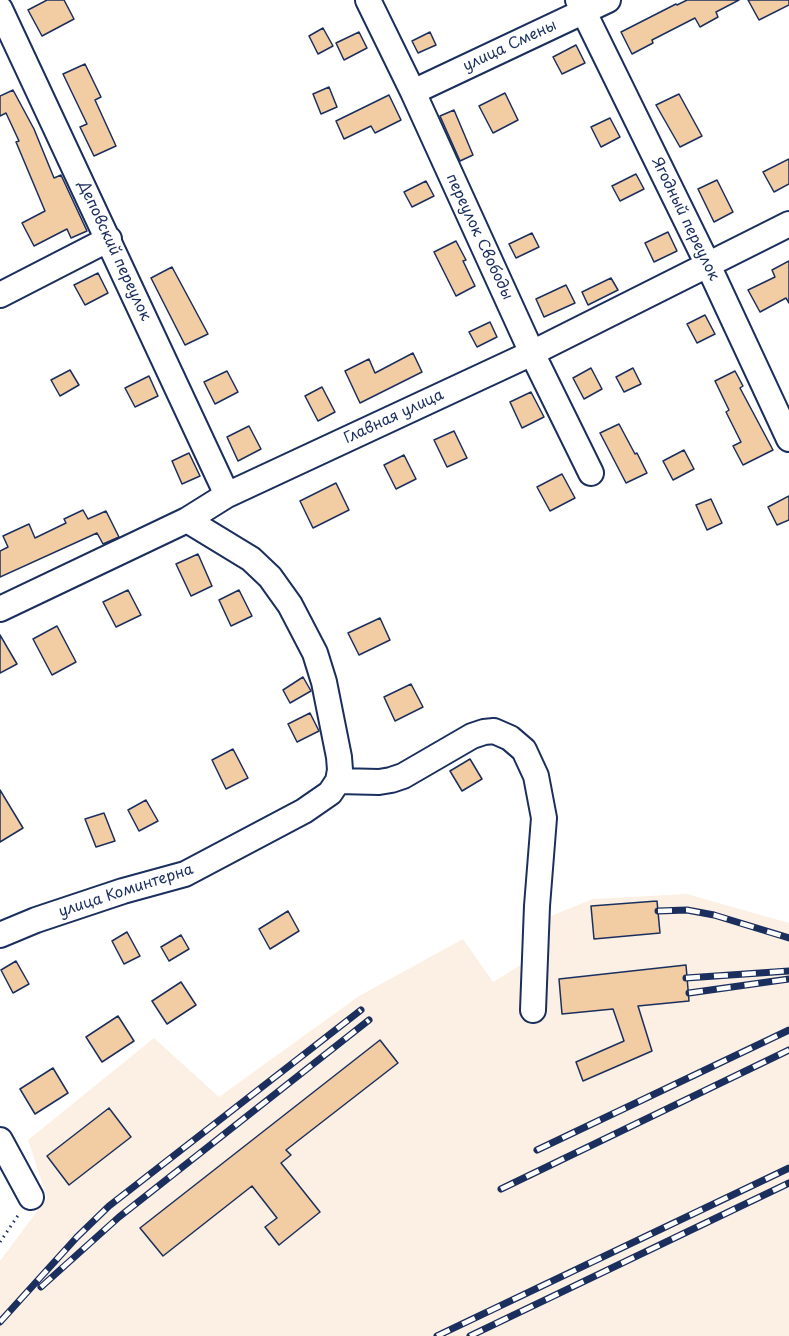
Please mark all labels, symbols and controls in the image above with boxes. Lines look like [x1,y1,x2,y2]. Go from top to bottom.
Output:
street label: улица Смены [460,16,560,76]
street label: Ягодный переулок [647,154,723,284]
street label: переулок Свободы [442,171,516,303]
street label: Деповский переулок [74,178,154,324]
street label: Главная улица [341,386,447,448]
street label: улица Коминтерна [56,861,196,921]

